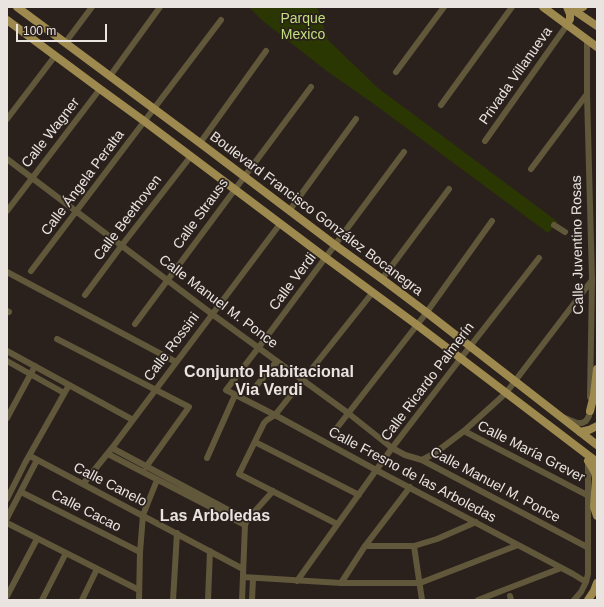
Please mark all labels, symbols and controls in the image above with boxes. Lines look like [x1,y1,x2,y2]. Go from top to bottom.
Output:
park label: Parque Mexico [280,11,326,44]
scale bar [18,16,109,42]
text: 100 m [23,24,56,38]
street label: Privada Villanueva [476,24,556,128]
street label: Calle Wagner [18,95,84,171]
street label: Calle Ángela Peralta [38,127,128,239]
street label: Boulevard Francisco González Bocanegra [206,128,426,300]
street label: Calle Beethoven [90,172,166,264]
street label: Calle Strauss [170,175,232,253]
street label: Calle Juventino Rosas [568,175,588,315]
street label: Calle Verdi [266,250,320,314]
street label: Calle Manuel M. Ponce [155,252,281,352]
street label: Calle Rossini [141,309,203,385]
street label: Calle Ricardo Palmerín [378,319,478,445]
district label: Conjunto Habitacional Via Verdi [184,363,354,401]
street label: Calle María Grever [475,418,587,486]
street label: Calle Fresno de las Arboledas [325,424,499,526]
street label: Calle Manuel M. Ponce [427,444,563,526]
street label: Calle Canelo [70,459,150,511]
street label: Calle Cacao [48,486,124,536]
district label: Las Arboledas [160,507,270,527]

